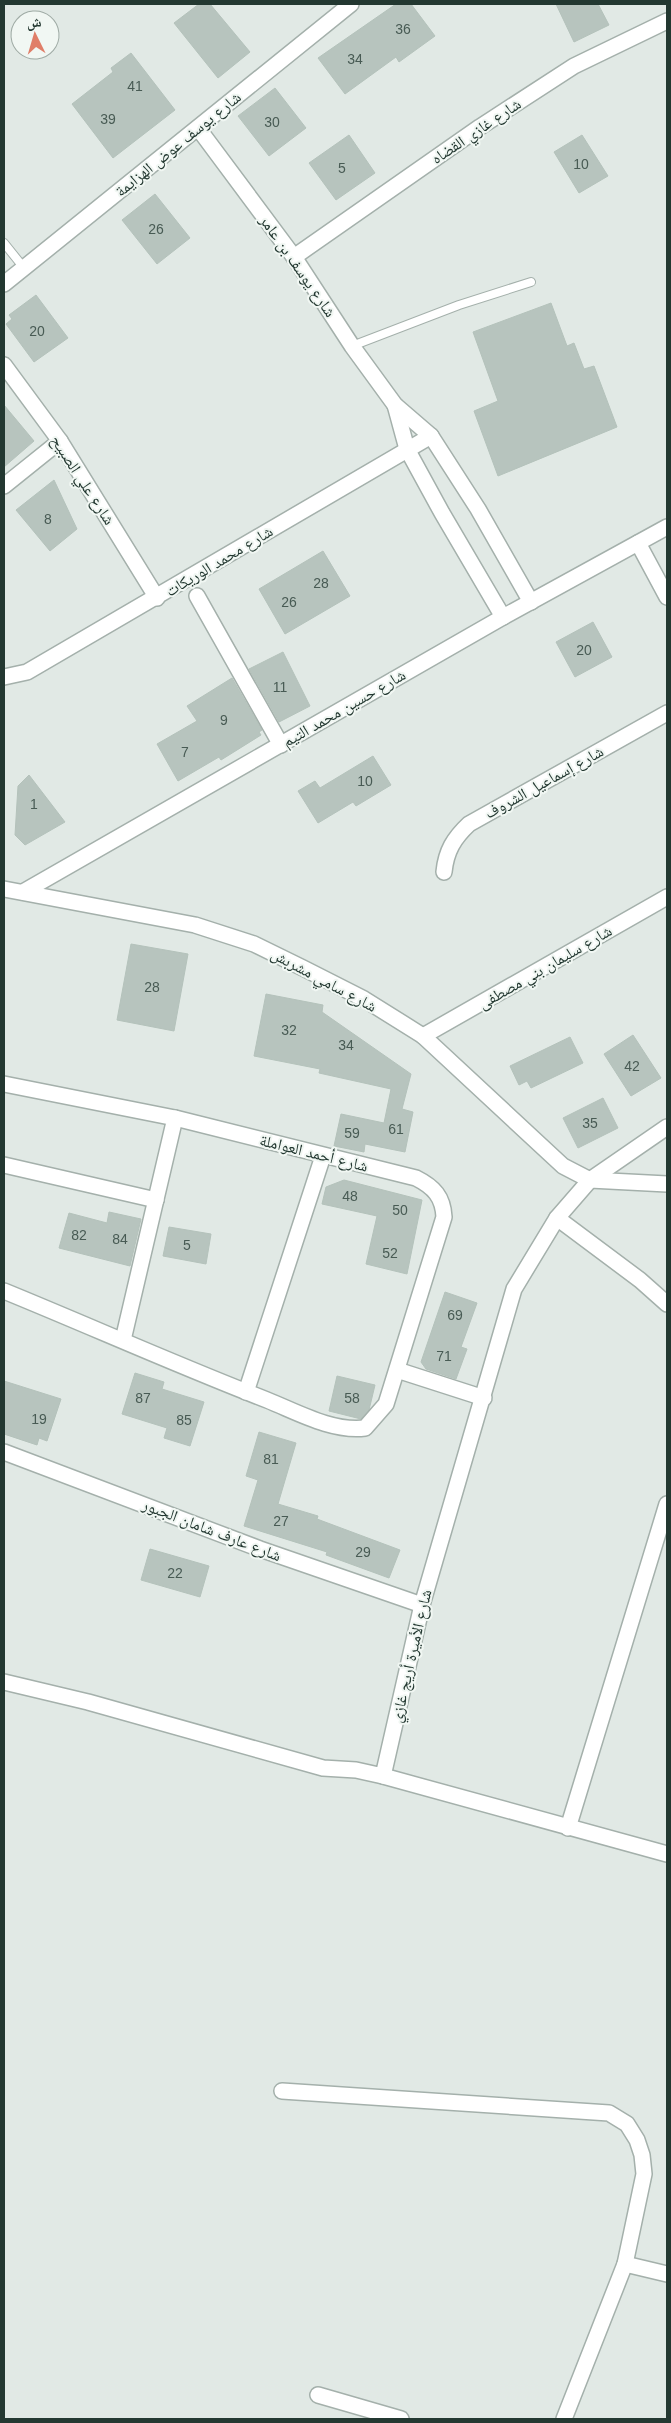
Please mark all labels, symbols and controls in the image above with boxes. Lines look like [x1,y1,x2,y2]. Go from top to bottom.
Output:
north arrow [10,10,60,60]
text: ش [26,13,42,32]
house number: 36 [395,21,411,37]
house number: 34 [347,51,363,67]
house number: 41 [127,78,143,94]
street label: شارع يوسف عوض الهزايمة [112,88,245,201]
street label: شارع غازي القضاه [428,95,526,170]
house number: 39 [100,111,116,127]
house number: 30 [264,114,280,130]
house number: 10 [573,156,589,172]
house number: 5 [338,160,346,176]
street label: شارع يوسف بن عامر [254,211,339,321]
house number: 26 [148,221,164,237]
house number: 20 [29,323,45,339]
street label: شارع علي الصبيح [44,432,118,530]
house number: 8 [44,511,52,527]
street label: شارع محمد الوريكات [163,522,277,601]
house number: 28 [313,575,329,591]
house number: 26 [281,594,297,610]
house number: 20 [576,642,592,658]
street label: شارع حسين محمد التيم [280,666,409,752]
house number: 11 [273,679,287,695]
house number: 9 [220,712,228,728]
street label: شارع إسماعيل الشروف [482,742,607,823]
house number: 7 [181,744,189,760]
house number: 10 [357,773,373,789]
house number: 1 [30,796,38,812]
street label: شارع سليمان بني مصطفى [475,922,617,1016]
street label: شارع سامي مشربش [266,945,380,1019]
house number: 28 [144,979,160,995]
house number: 32 [281,1022,297,1038]
house number: 34 [338,1037,354,1053]
house number: 42 [624,1058,640,1074]
house number: 35 [582,1115,598,1131]
house number: 61 [388,1121,404,1137]
house number: 59 [344,1125,360,1141]
street label: شارع أحمد العواملة [258,1131,370,1177]
house number: 48 [342,1188,358,1204]
house number: 50 [392,1202,408,1218]
house number: 82 [71,1227,87,1243]
house number: 84 [112,1231,128,1247]
house number: 5 [183,1237,191,1253]
house number: 52 [382,1245,398,1261]
house number: 69 [447,1307,463,1323]
house number: 71 [436,1348,452,1364]
house number: 87 [135,1390,151,1406]
house number: 58 [344,1390,360,1406]
house number: 19 [31,1411,47,1427]
house number: 85 [176,1412,192,1428]
house number: 81 [263,1451,279,1467]
street label: شارع عارف شامان الجبور [139,1495,284,1566]
house number: 27 [273,1513,289,1529]
house number: 29 [355,1544,371,1560]
house number: 22 [167,1565,183,1581]
street label: شارع الأميرة أريج غازي [387,1588,439,1725]

